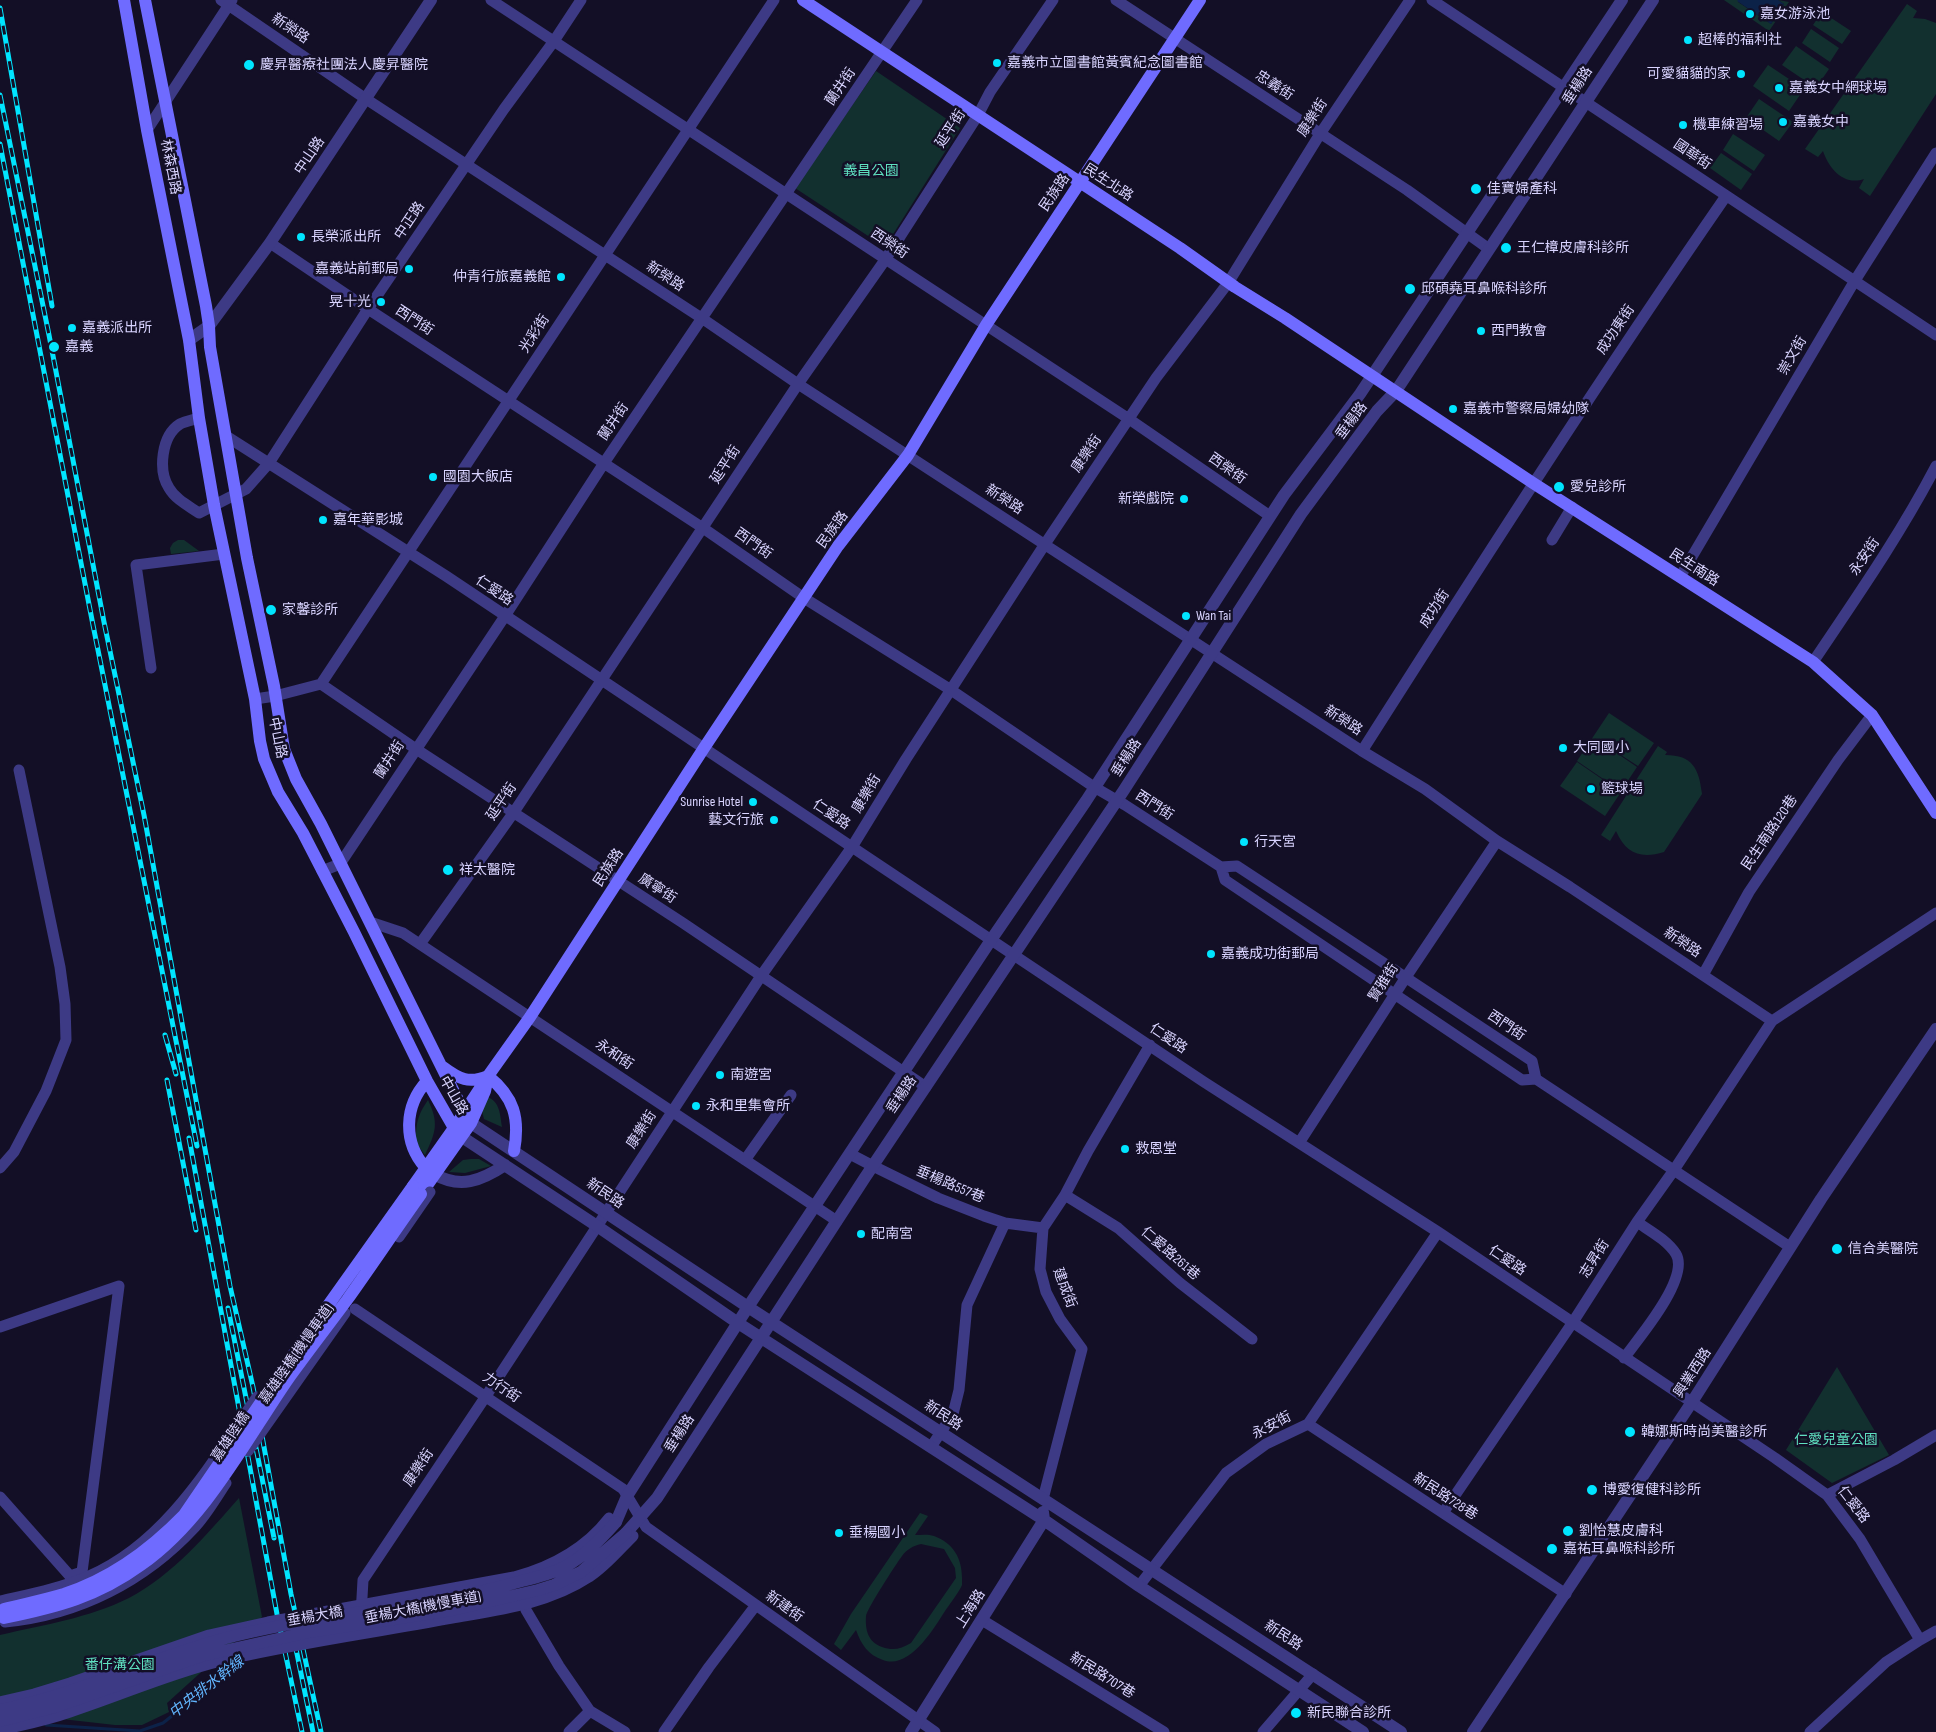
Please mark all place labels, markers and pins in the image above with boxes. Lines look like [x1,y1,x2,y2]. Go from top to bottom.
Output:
place label: 嘉女游泳池 [1760,6,1830,22]
marker: 嘉女游泳池 [1744,8,1756,20]
place label: 超棒的福利社 [1698,32,1782,48]
marker: 超棒的福利社 [1682,34,1694,46]
place label: 嘉義市立圖書館黃賓紀念圖書館 [1007,55,1203,71]
place label: 慶昇醫療社團法人慶昇醫院 [260,57,428,73]
marker: 嘉義市立圖書館黃賓紀念圖書館 [991,57,1003,69]
marker: 慶昇醫療社團法人慶昇醫院 [242,58,256,72]
place label: 可愛貓貓的家 [1647,66,1731,82]
marker: 可愛貓貓的家 [1735,68,1747,80]
place label: 嘉義女中網球場 [1789,80,1887,96]
marker: 嘉義女中網球場 [1773,82,1785,94]
place label: 嘉義女中 [1793,114,1849,130]
marker: 嘉義女中 [1777,116,1789,128]
place label: 機車練習場 [1693,117,1763,133]
marker: 機車練習場 [1677,119,1689,131]
place label: 佳寶婦產科 [1487,181,1557,197]
marker: 佳寶婦產科 [1469,182,1483,196]
place label: 長榮派出所 [311,229,381,245]
marker: 長榮派出所 [295,231,307,243]
place label: 王仁樟皮膚科診所 [1517,240,1629,256]
marker: 王仁樟皮膚科診所 [1499,241,1513,255]
place label: 嘉義站前郵局 [315,261,399,277]
marker: 嘉義站前郵局 [403,263,415,275]
place label: 仲青行旅嘉義館 [453,269,551,285]
marker: 仲青行旅嘉義館 [555,271,567,283]
place label: 邱碩堯耳鼻喉科診所 [1421,281,1547,297]
marker: 邱碩堯耳鼻喉科診所 [1403,282,1417,296]
place label: 晃十光 [329,294,371,310]
marker: 晃十光 [375,296,387,308]
place label: 嘉義派出所 [82,320,152,336]
marker: 嘉義派出所 [66,322,78,334]
place label: 西門教會 [1491,323,1547,339]
marker: 西門教會 [1475,325,1487,337]
place label: 嘉義 [65,339,93,355]
marker: 嘉義 [47,340,61,354]
place label: 嘉義市警察局婦幼隊 [1463,401,1589,417]
marker: 嘉義市警察局婦幼隊 [1447,403,1459,415]
place label: 國園大飯店 [443,469,513,485]
marker: 國園大飯店 [427,471,439,483]
place label: 愛兒診所 [1570,479,1626,495]
marker: 愛兒診所 [1552,480,1566,494]
place label: 新榮戲院 [1118,491,1174,507]
marker: 新榮戲院 [1178,493,1190,505]
place label: 嘉年華影城 [333,512,403,528]
marker: 嘉年華影城 [317,514,329,526]
place label: 家馨診所 [282,602,338,618]
marker: 家馨診所 [264,603,278,617]
place label: Wan Tai [1196,608,1231,624]
marker: Wan Tai [1180,610,1192,622]
place label: 大同國小 [1573,740,1629,756]
marker: 大同國小 [1557,742,1569,754]
place label: 籃球場 [1601,781,1643,797]
marker: 籃球場 [1585,783,1597,795]
place label: Sunrise Hotel [680,794,743,810]
marker: Sunrise Hotel [747,796,759,808]
place label: 藝文行旅 [708,812,764,828]
marker: 藝文行旅 [768,814,780,826]
place label: 行天宮 [1254,834,1296,850]
marker: 行天宮 [1238,836,1250,848]
place label: 祥太醫院 [459,862,515,878]
marker: 祥太醫院 [441,863,455,877]
place label: 嘉義成功街郵局 [1221,946,1319,962]
marker: 嘉義成功街郵局 [1205,948,1217,960]
place label: 南遊宮 [730,1067,772,1083]
marker: 南遊宮 [714,1069,726,1081]
place label: 永和里集會所 [706,1098,790,1114]
marker: 永和里集會所 [690,1100,702,1112]
place label: 救恩堂 [1135,1141,1177,1157]
marker: 救恩堂 [1119,1143,1131,1155]
place label: 配南宮 [871,1226,913,1242]
marker: 配南宮 [855,1228,867,1240]
place label: 信合美醫院 [1848,1241,1918,1257]
marker: 信合美醫院 [1830,1242,1844,1256]
place label: 韓娜斯時尚美醫診所 [1641,1424,1767,1440]
marker: 韓娜斯時尚美醫診所 [1623,1425,1637,1439]
place label: 博愛復健科診所 [1603,1482,1701,1498]
marker: 博愛復健科診所 [1585,1483,1599,1497]
place label: 劉怡慧皮膚科 [1579,1523,1663,1539]
marker: 劉怡慧皮膚科 [1561,1524,1575,1538]
place label: 垂楊國小 [849,1525,905,1541]
marker: 垂楊國小 [833,1527,845,1539]
place label: 嘉祐耳鼻喉科診所 [1563,1541,1675,1557]
marker: 嘉祐耳鼻喉科診所 [1545,1542,1559,1556]
place label: 新民聯合診所 [1307,1705,1391,1721]
marker: 新民聯合診所 [1289,1706,1303,1720]

